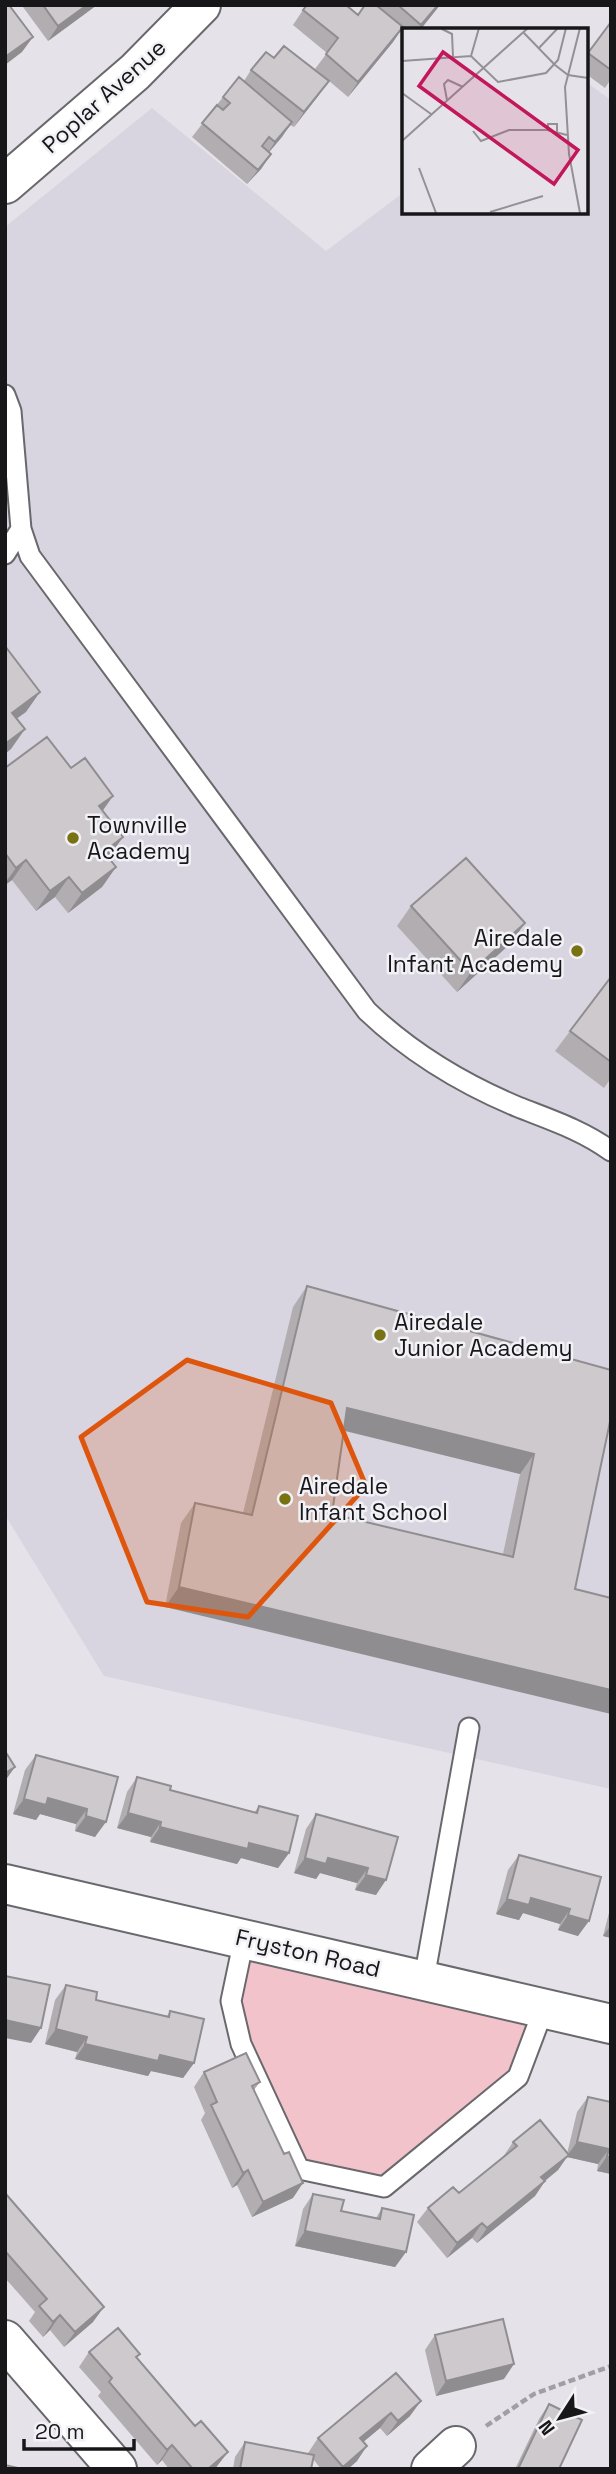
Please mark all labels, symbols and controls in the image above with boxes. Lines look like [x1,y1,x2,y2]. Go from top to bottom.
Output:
inset map [402,28,588,214]
street label: Poplar Avenue [36,32,172,160]
place label: Townville Academy [87,810,190,866]
marker: Townville Academy [65,830,81,846]
place label: Airedale Infant Academy [387,923,563,979]
marker: Airedale Infant Academy [569,943,585,959]
place label: Airedale Junior Academy [394,1307,573,1363]
marker: Airedale Junior Academy [372,1327,388,1343]
place label: Airedale Infant School [299,1471,448,1527]
marker: Airedale Infant School [277,1491,293,1507]
street label: Fryston Road [233,1922,383,1984]
north arrow [525,2383,595,2453]
scale bar [24,2408,135,2452]
text: N [533,2415,561,2440]
text: 20 m [35,2418,85,2445]

